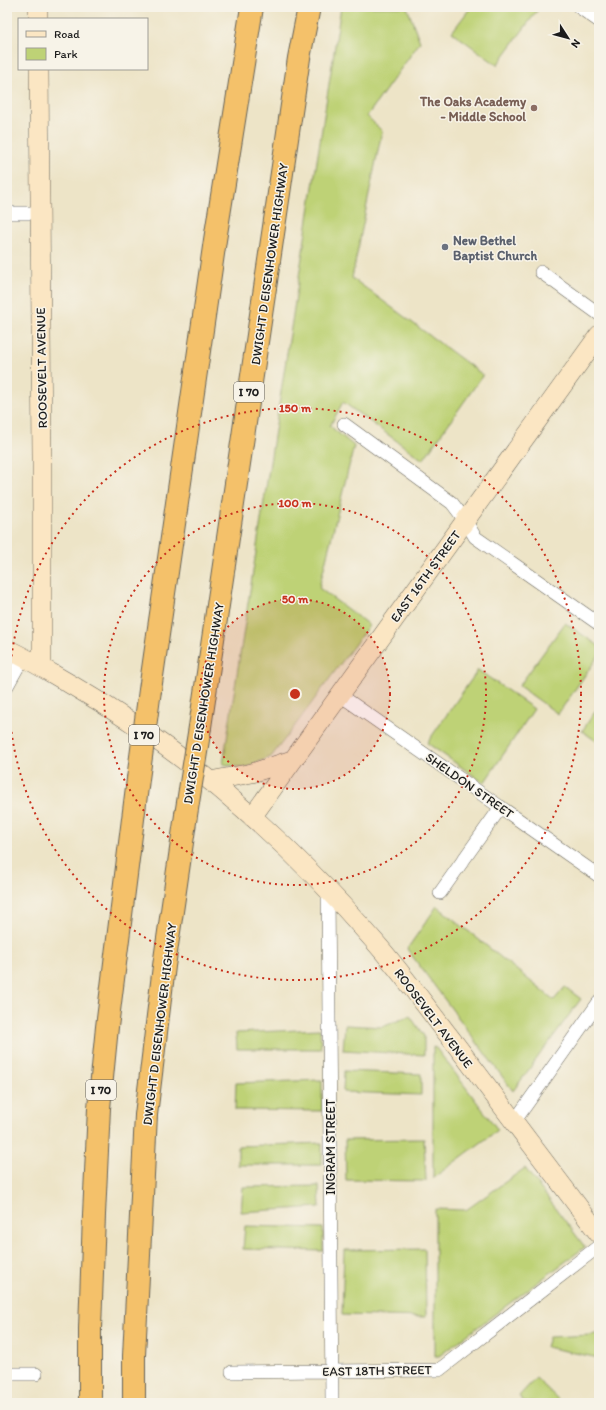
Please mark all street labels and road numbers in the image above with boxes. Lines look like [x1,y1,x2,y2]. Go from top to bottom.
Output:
street label: DWIGHT D EISENHOWER HIGHWAY [248,162,291,366]
street label: ROOSEVELT AVENUE [33,308,50,428]
road number: I 70 [234,382,264,402]
street label: EAST 16TH STREET [387,527,464,625]
street label: DWIGHT D EISENHOWER HIGHWAY [180,601,227,805]
road number: I 70 [129,725,159,745]
street label: SHELDON STREET [423,749,517,822]
street label: DWIGHT D EISENHOWER HIGHWAY [140,921,179,1126]
street label: ROOSEVELT AVENUE [391,966,476,1071]
road number: I 70 [86,1080,116,1100]
street label: INGRAM STREET [323,1098,338,1195]
street label: EAST 18TH STREET [322,1362,433,1379]

